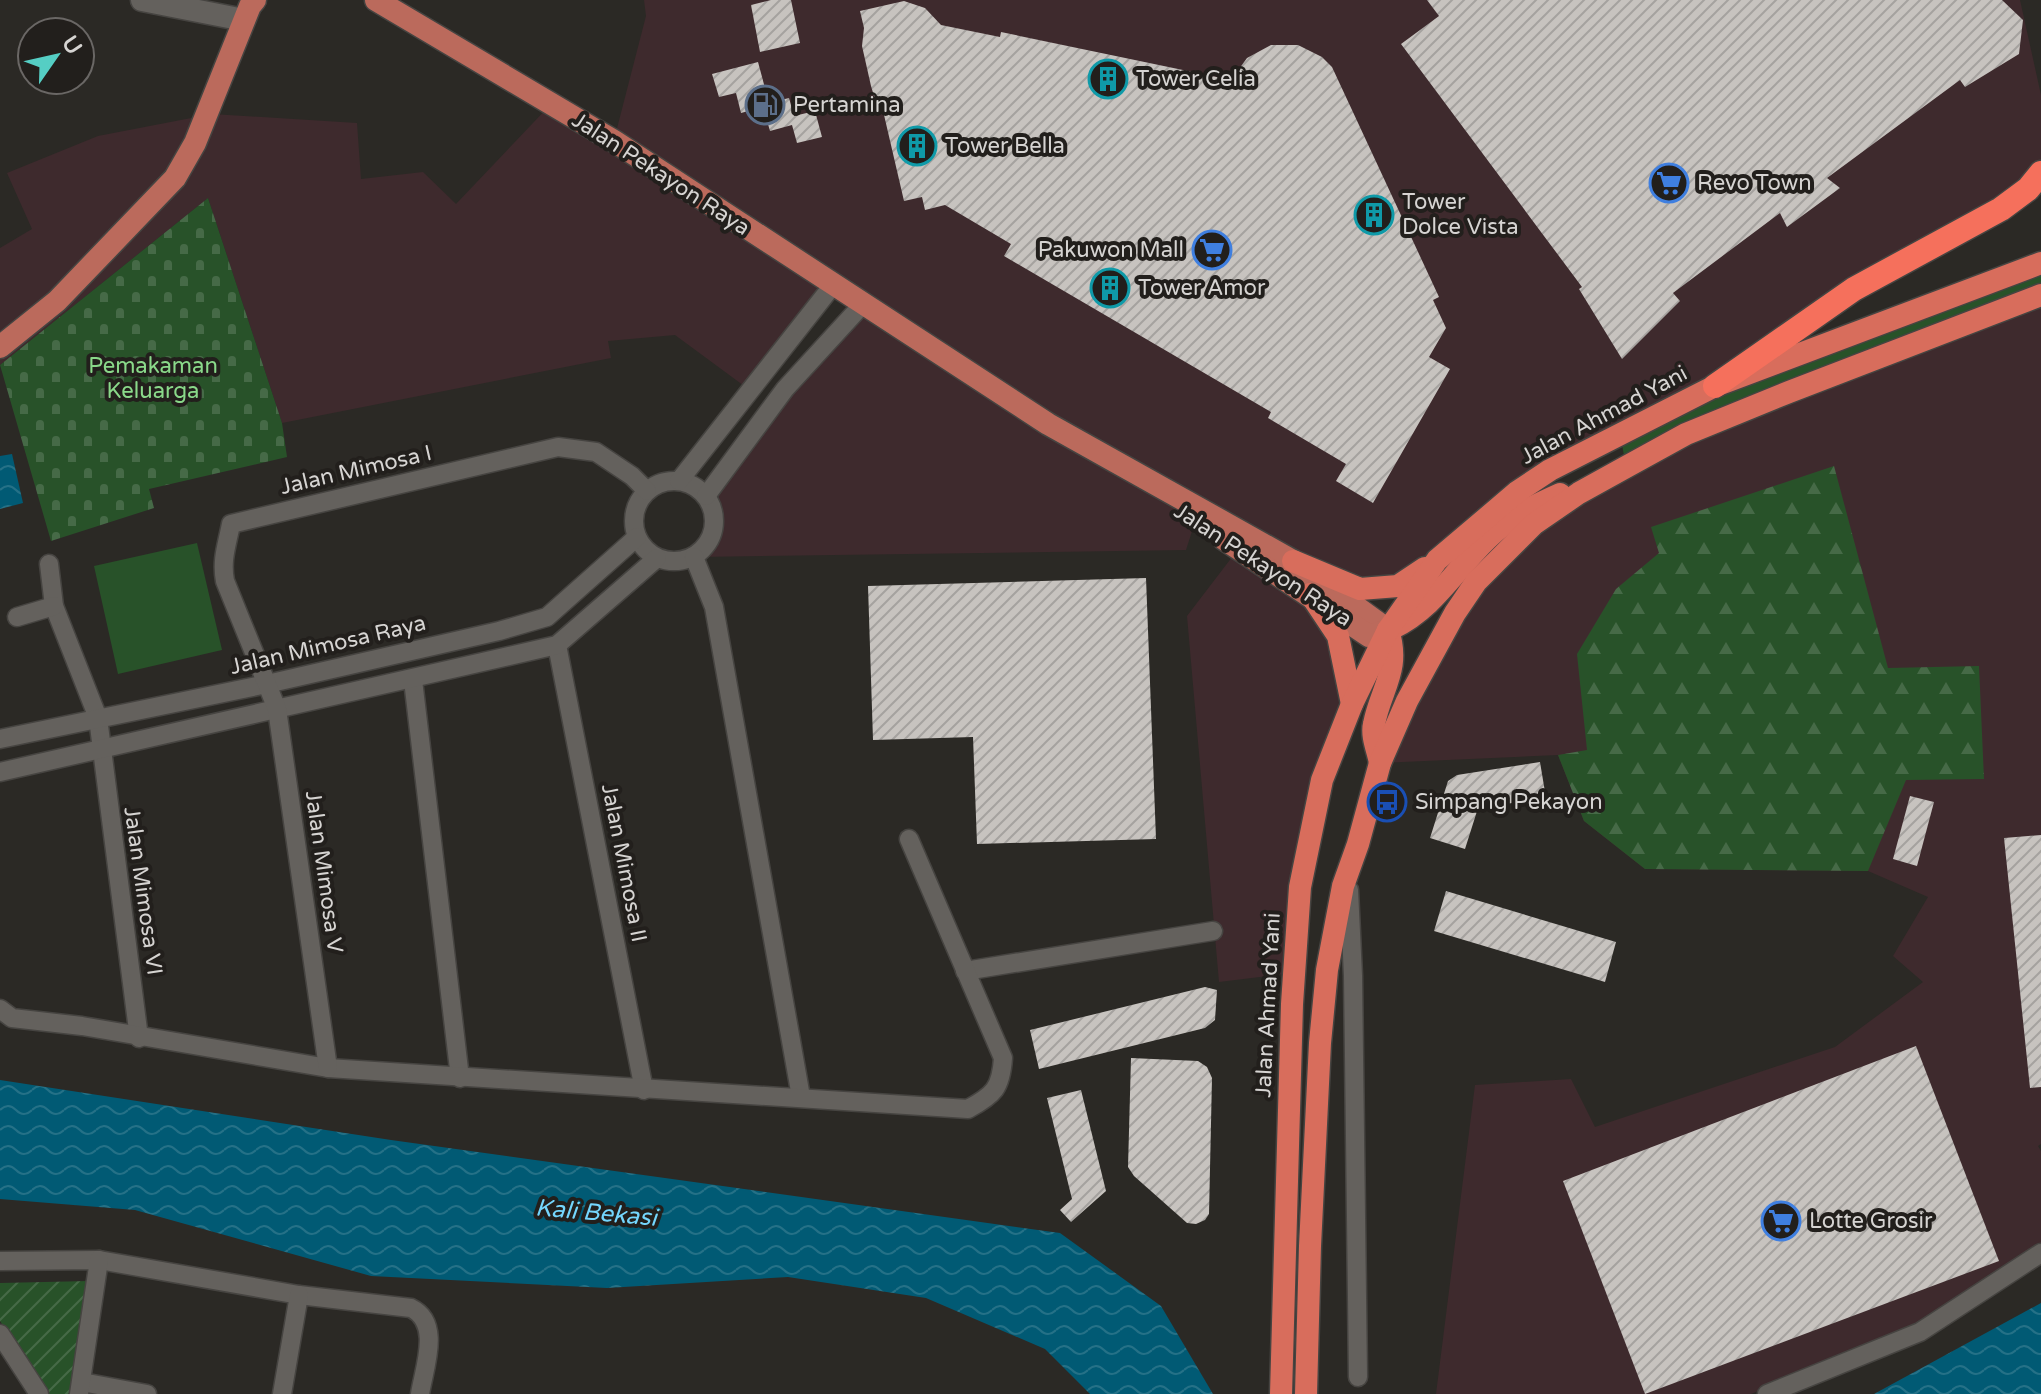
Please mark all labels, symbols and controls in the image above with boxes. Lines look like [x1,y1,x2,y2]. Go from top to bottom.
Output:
north arrow [16,16,96,96]
text: U [56,31,87,60]
building icon: Tower Celia [1087,58,1129,100]
place label: Tower Celia [1136,66,1256,92]
fuel station icon: Pertamina [744,84,786,126]
place label: Pertamina [793,92,901,118]
street label: Jalan Pekayon Raya [567,107,755,241]
building icon: Tower Bella [896,125,938,167]
place label: Tower Bella [945,133,1065,159]
supermarket icon: Revo Town [1648,162,1690,204]
place label: Revo Town [1697,170,1812,196]
place label: Tower Dolce Vista [1402,189,1519,240]
building icon: Tower Dolce Vista [1353,194,1395,236]
supermarket icon: Pakuwon Mall [1191,229,1233,271]
place label: Pakuwon Mall [1038,237,1184,263]
building icon: Tower Amor [1089,267,1131,309]
place label: Tower Amor [1138,275,1266,301]
park label: Pemakaman Keluarga [88,353,218,404]
street label: Jalan Ahmad Yani [1516,360,1692,470]
street label: Jalan Mimosa I [278,440,434,500]
street label: Jalan Pekayon Raya [1169,498,1357,632]
street label: Jalan Mimosa Raya [228,610,428,680]
bus stop icon: Simpang Pekayon [1366,781,1408,823]
street label: Jalan Mimosa II [596,782,652,944]
street label: Jalan Mimosa V [300,789,348,955]
place label: Simpang Pekayon [1415,789,1603,815]
street label: Jalan Mimosa VI [118,805,168,977]
street label: Jalan Ahmad Yani [1250,912,1286,1098]
water label: Kali Bekasi [534,1193,661,1233]
supermarket icon: Lotte Grosir [1760,1200,1802,1242]
place label: Lotte Grosir [1809,1208,1933,1234]

